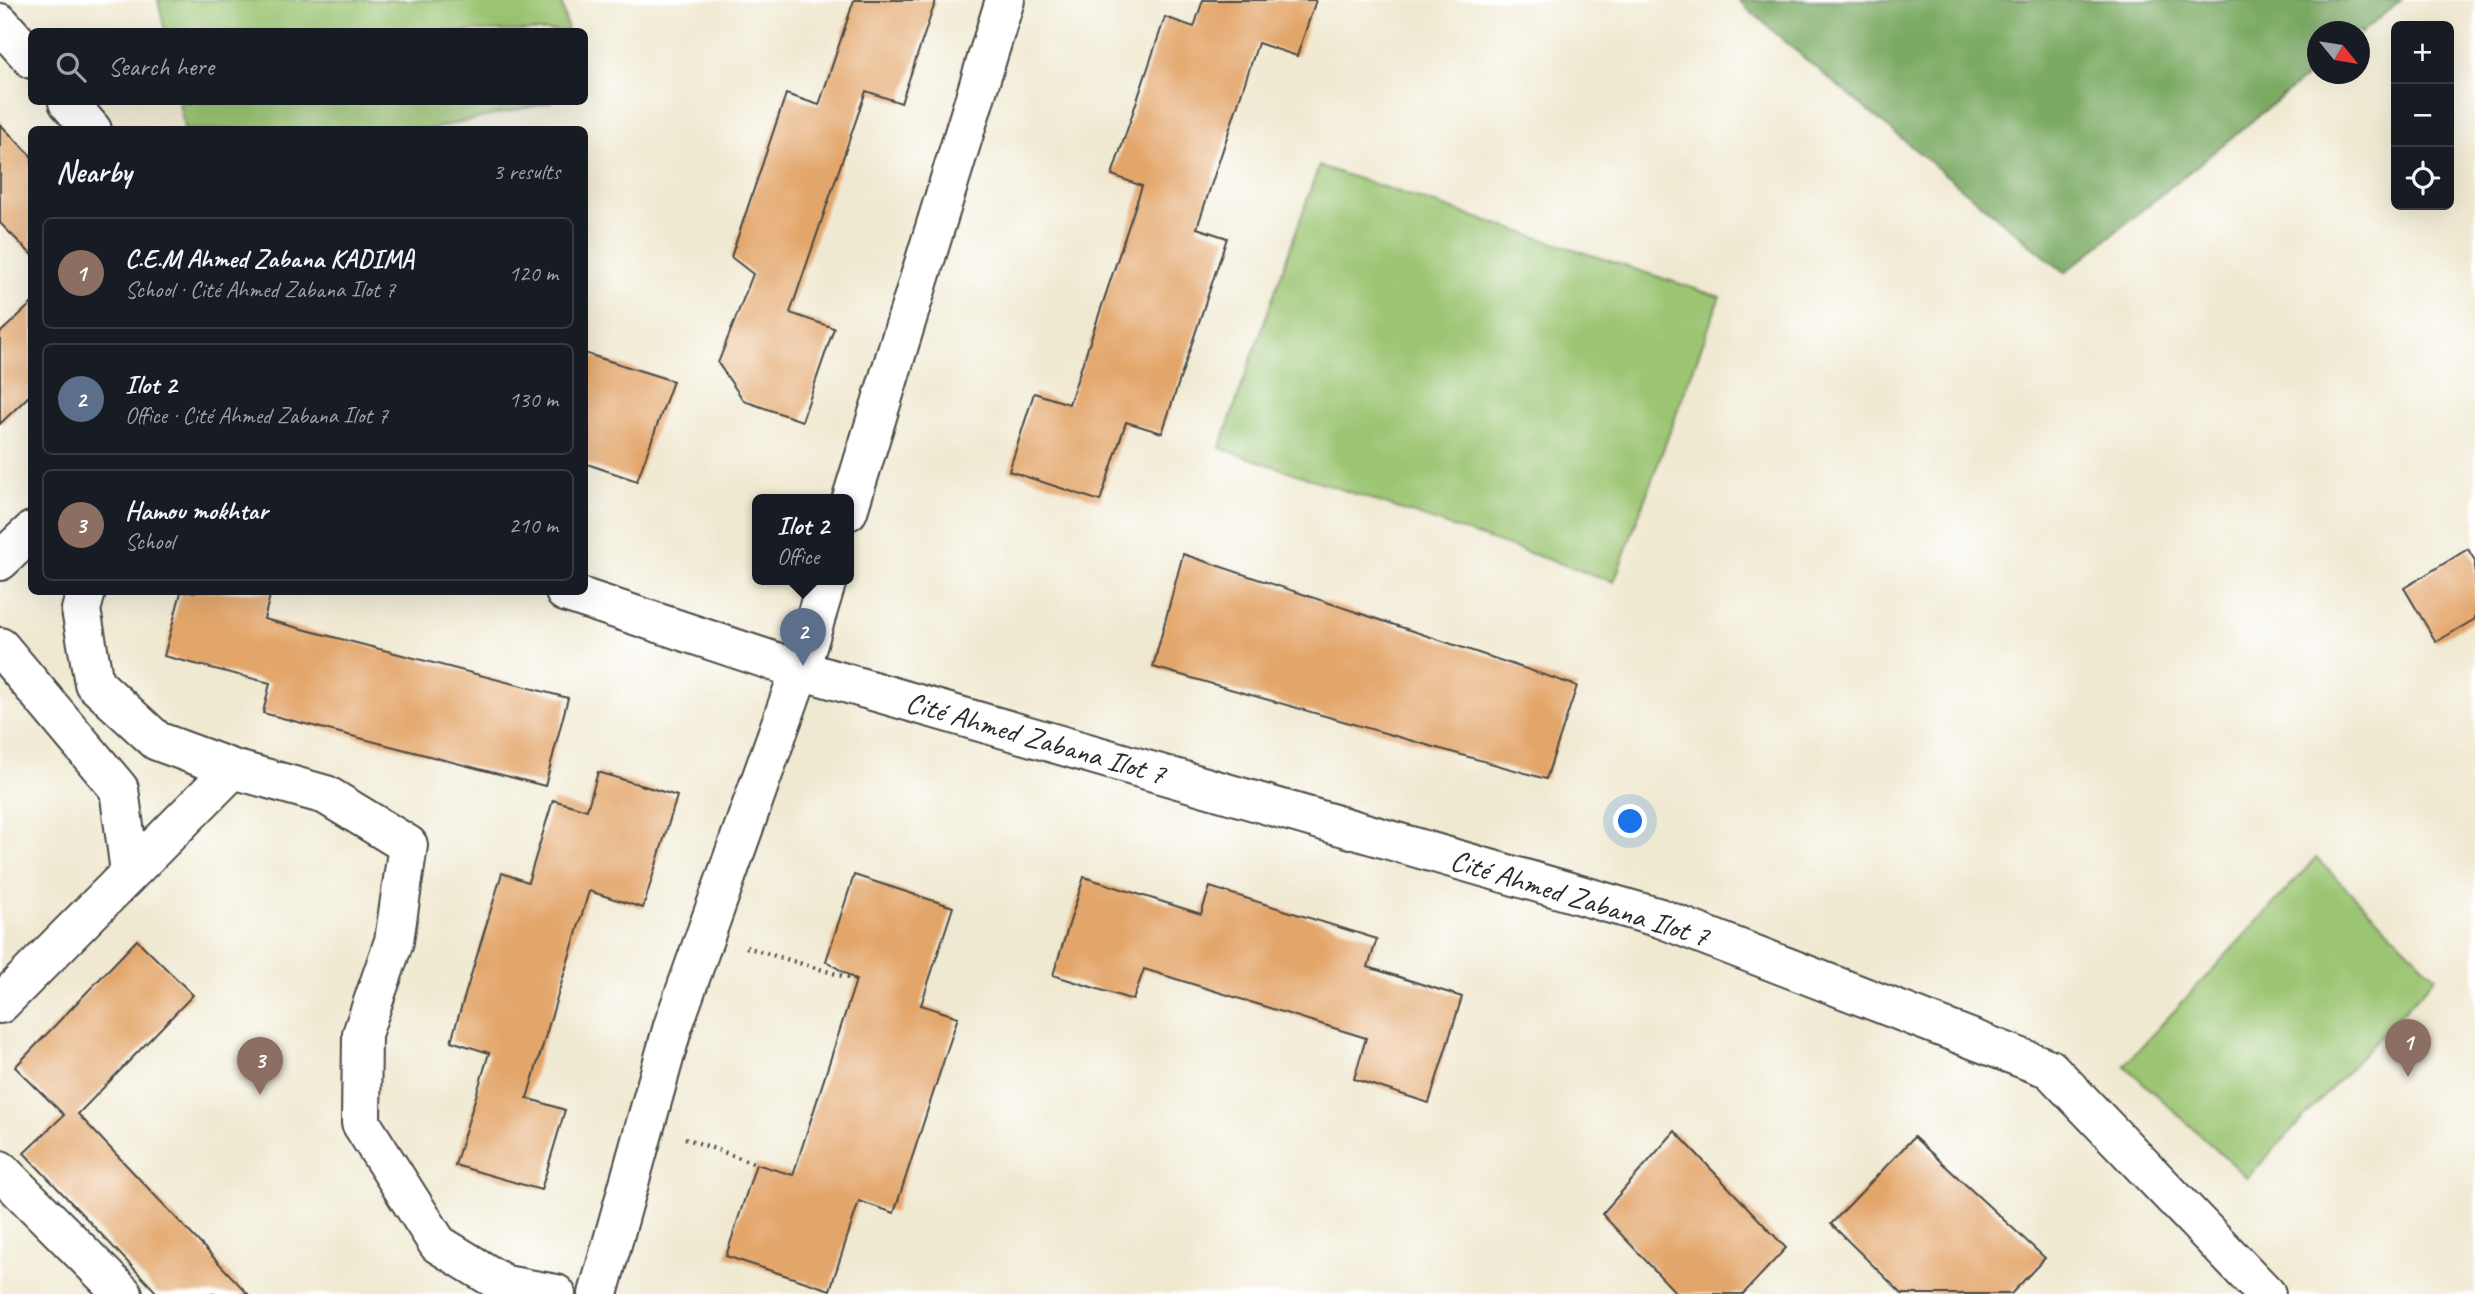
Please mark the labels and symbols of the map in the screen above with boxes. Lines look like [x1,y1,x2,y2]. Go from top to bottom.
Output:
north arrow [2307,21,2370,84]
pin: 2 [780,608,826,666]
street label: Cité Ahmed Zabana Ilot 7 [902,683,1172,794]
your location [1613,804,1647,838]
street label: Cité Ahmed Zabana Ilot 7 [1446,841,1715,956]
pin: 1 [2385,1019,2431,1077]
pin: 3 [237,1037,283,1095]

